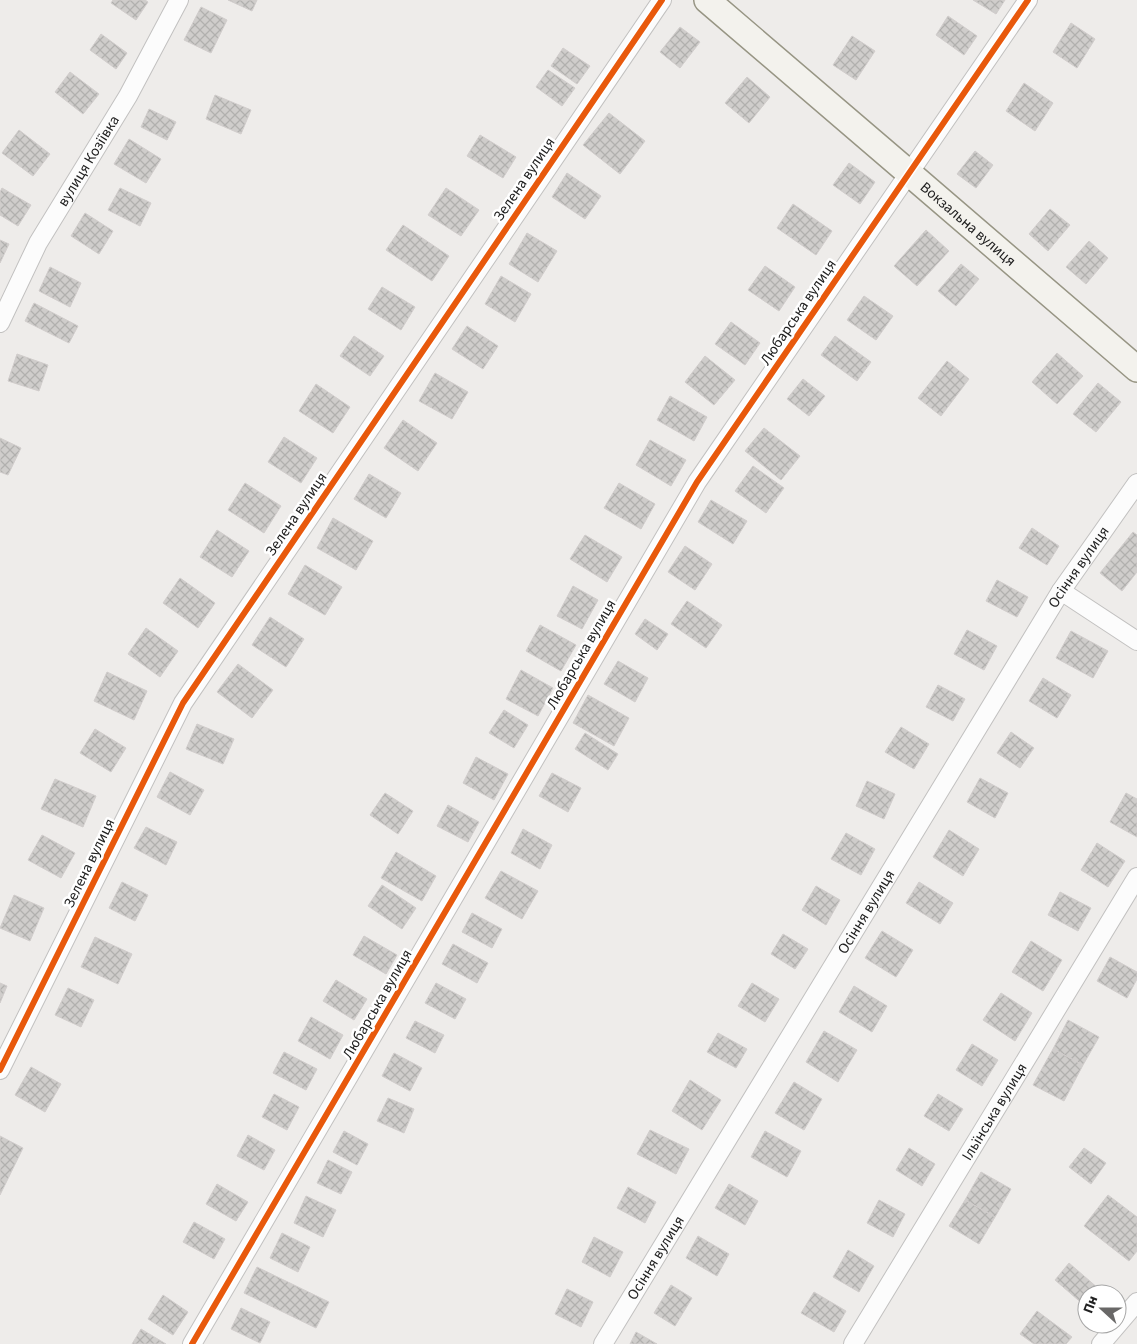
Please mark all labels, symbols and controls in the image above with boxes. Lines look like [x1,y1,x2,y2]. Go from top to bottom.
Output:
street label: вулиця Козіївка [53,111,125,211]
street label: Зелена вулиця [489,133,560,225]
street label: Вокзальна вулиця [915,177,1020,271]
street label: Любарська вулиця [755,255,842,369]
street label: Зелена вулиця [261,468,332,560]
street label: Осіння вулиця [1043,522,1114,612]
street label: Любарська вулиця [541,596,621,713]
street label: Зелена вулиця [59,815,120,911]
street label: Осіння вулиця [833,866,900,958]
street label: Любарська вулиця [337,946,417,1063]
street label: Ільїнська вулиця [957,1059,1032,1165]
street label: Осіння вулиця [622,1212,690,1304]
north arrow [1077,1284,1127,1334]
text: Пн [1078,1293,1103,1316]

